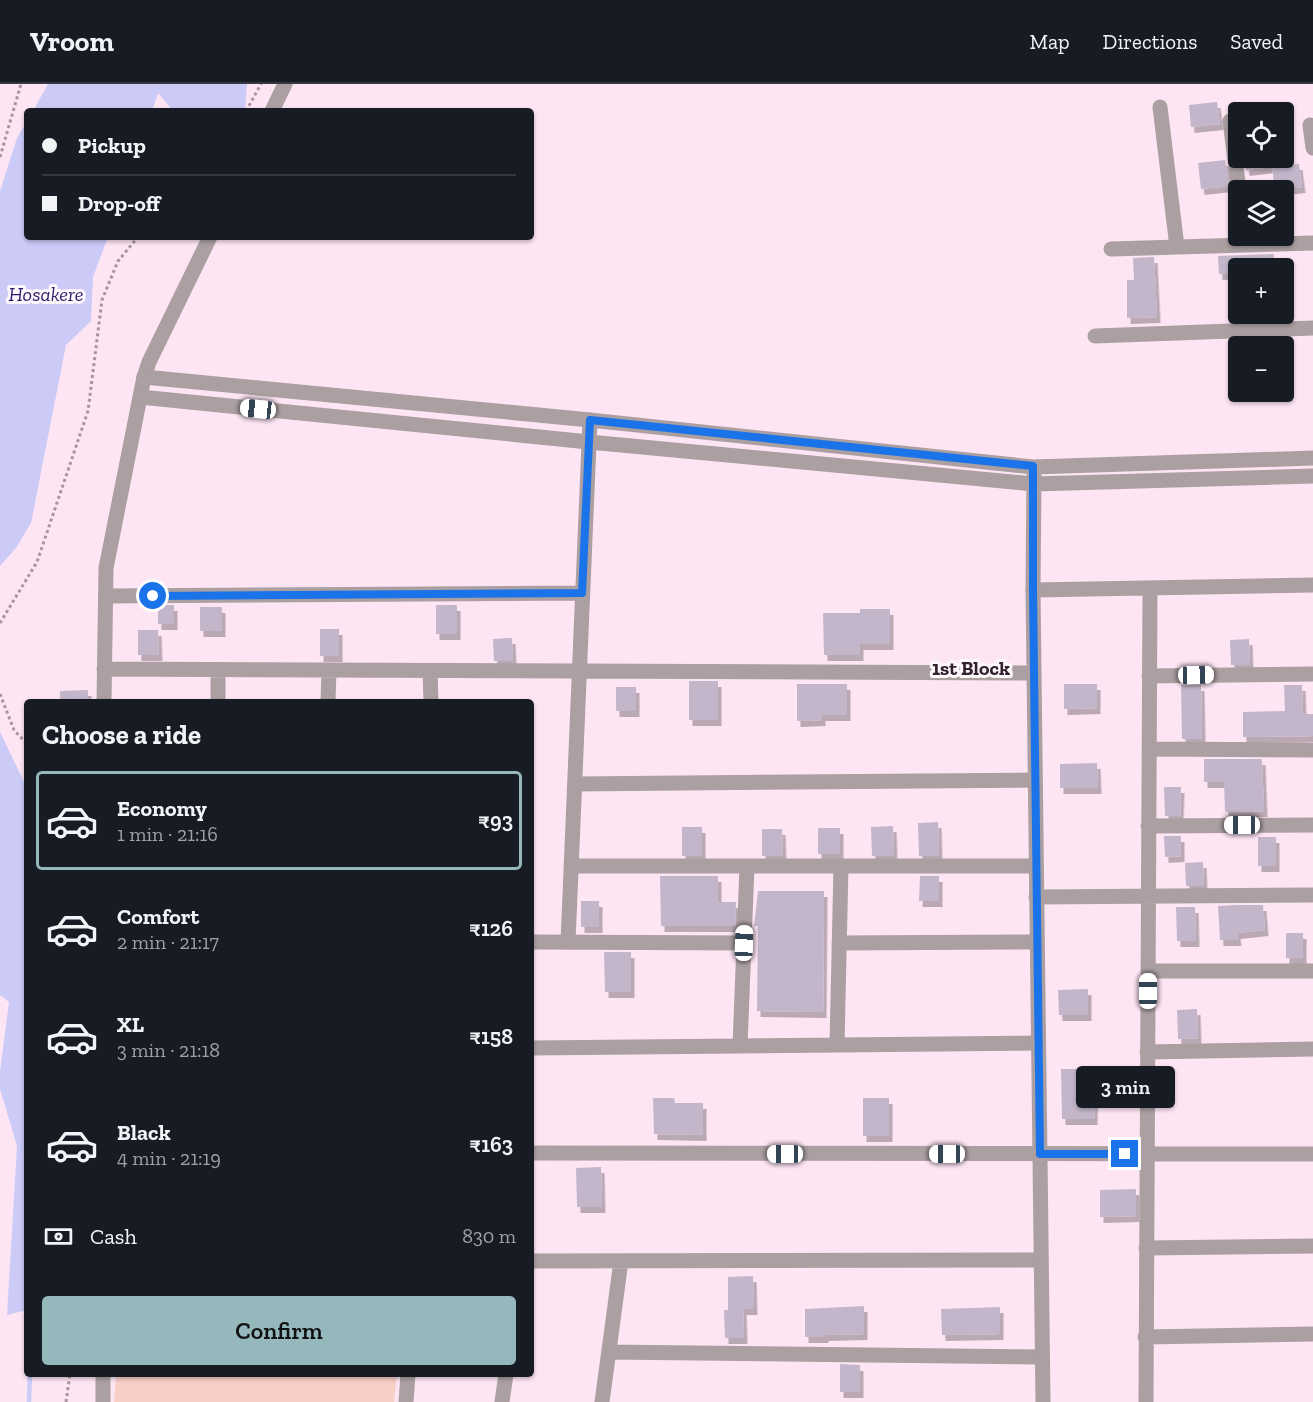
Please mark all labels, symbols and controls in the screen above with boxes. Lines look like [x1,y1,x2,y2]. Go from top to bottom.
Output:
text: Vroom [30,25,114,58]
text: Map [1030,29,1070,54]
text: Directions [1103,29,1197,54]
text: Saved [1230,29,1283,54]
map controls [1228,102,1294,402]
button: locate [1228,102,1294,168]
text: Pickup [78,132,146,159]
button: layers [1228,180,1294,246]
text: Drop-off [78,190,160,217]
button: + [1228,258,1294,324]
water label: Hosakere [8,282,84,306]
button: − [1228,336,1294,402]
car [239,398,277,420]
route start [139,582,166,609]
district label: 1st Block [932,656,1010,680]
car [1178,666,1214,684]
text: Choose a ride [42,719,201,751]
icon: car [45,794,99,848]
text: Economy [117,795,207,822]
text: ₹93 [478,807,513,834]
car [1224,816,1260,834]
text: 1 min · 21:16 [117,822,218,846]
icon: car [45,902,99,956]
text: Comfort [117,903,199,930]
text: ₹126 [469,915,513,942]
car [734,925,754,961]
text: 2 min · 21:17 [117,930,219,954]
car [1139,973,1157,1009]
icon: car [45,1010,99,1064]
text: XL [117,1011,144,1038]
text: ₹158 [469,1023,513,1050]
text: 3 min · 21:18 [117,1038,220,1062]
callout: 3 min [1076,1067,1174,1109]
text: 3 min [1101,1075,1150,1099]
icon: car [45,1118,99,1172]
text: Black [117,1119,171,1146]
text: ₹163 [469,1131,513,1158]
route end [1111,1140,1138,1167]
car [767,1145,803,1163]
car [929,1145,965,1163]
text: 4 min · 21:19 [117,1146,221,1170]
icon: cash [42,1220,75,1253]
text: Cash [90,1223,137,1250]
text: 830 m [462,1224,516,1248]
button: Confirm [42,1296,516,1365]

